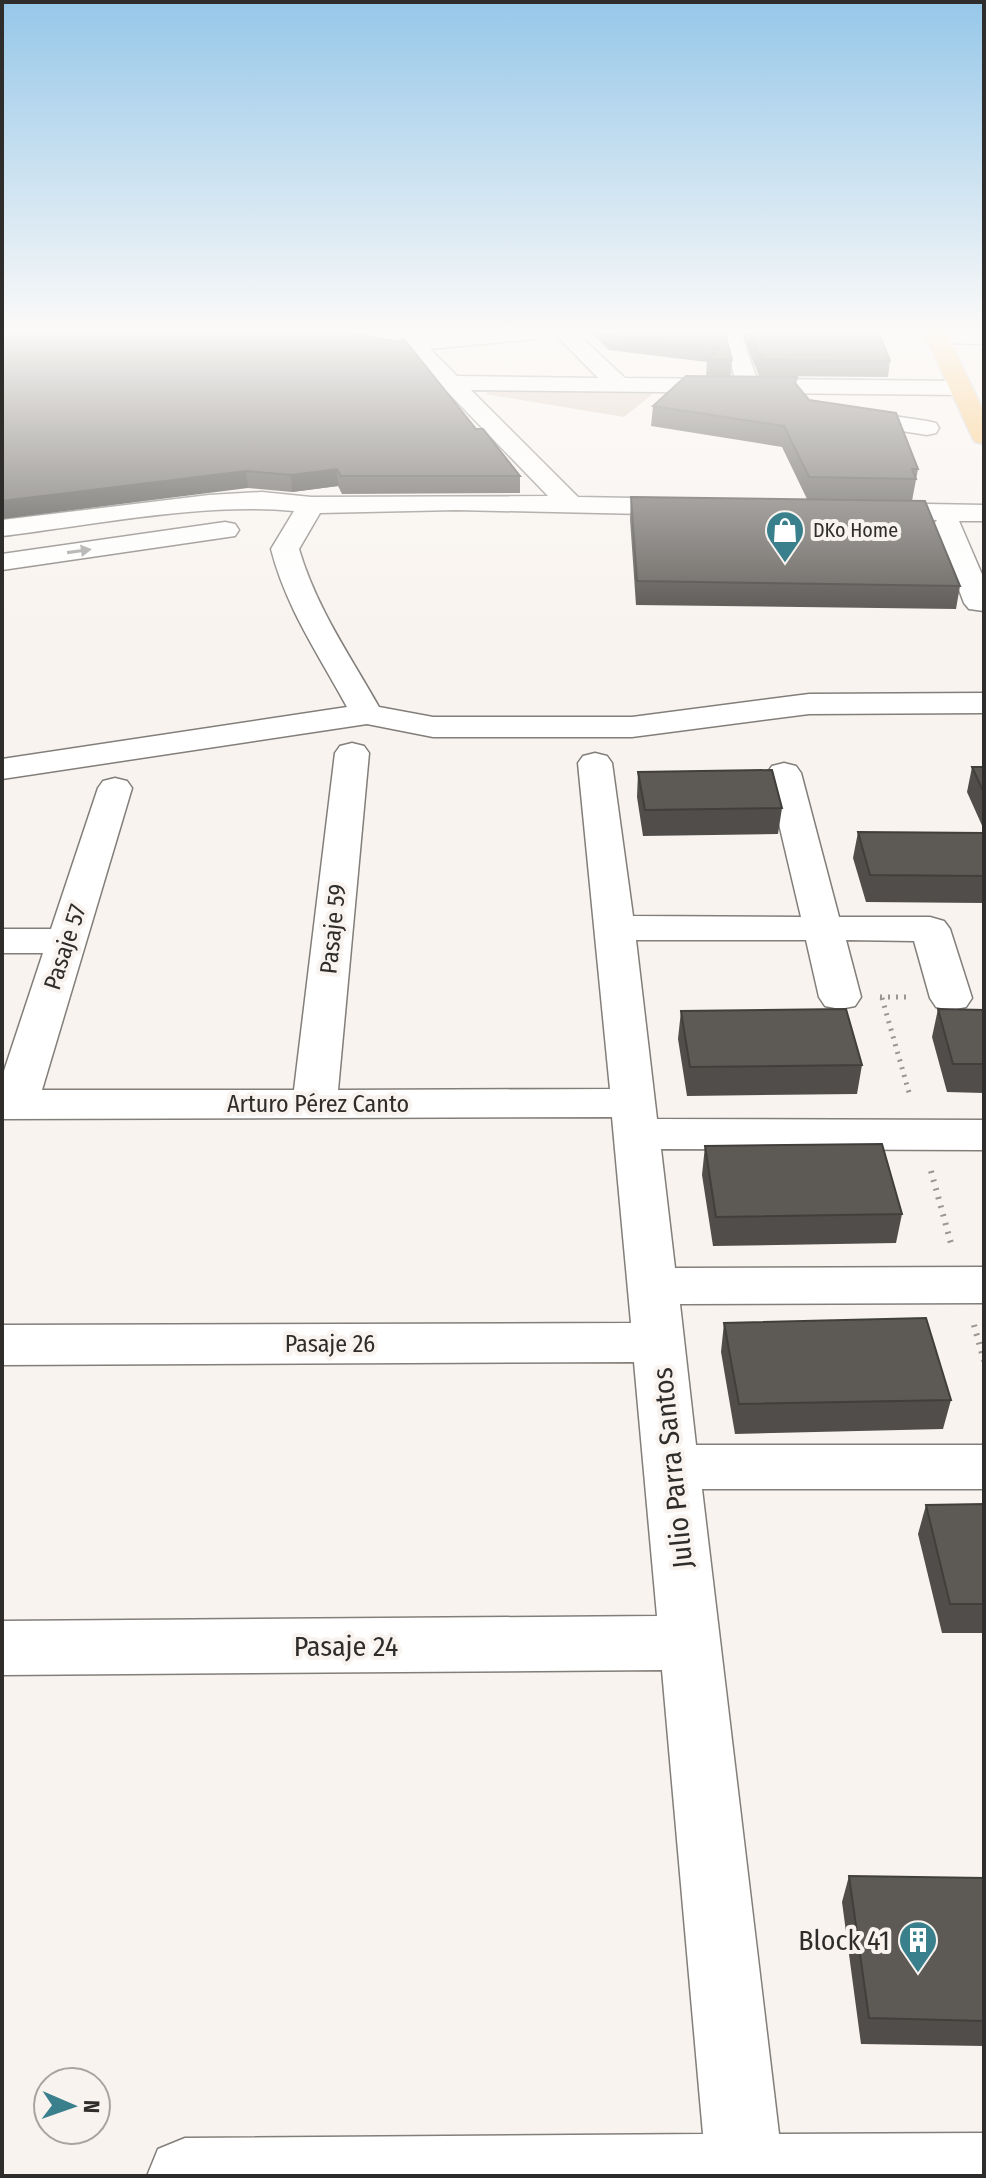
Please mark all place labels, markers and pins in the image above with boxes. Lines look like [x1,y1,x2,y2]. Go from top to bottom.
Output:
shop icon: DKo Home [764,509,806,564]
place label: DKo Home [813,518,898,542]
building icon: Block 41 [897,1919,939,1974]
place label: Block 41 [798,1924,890,1957]

